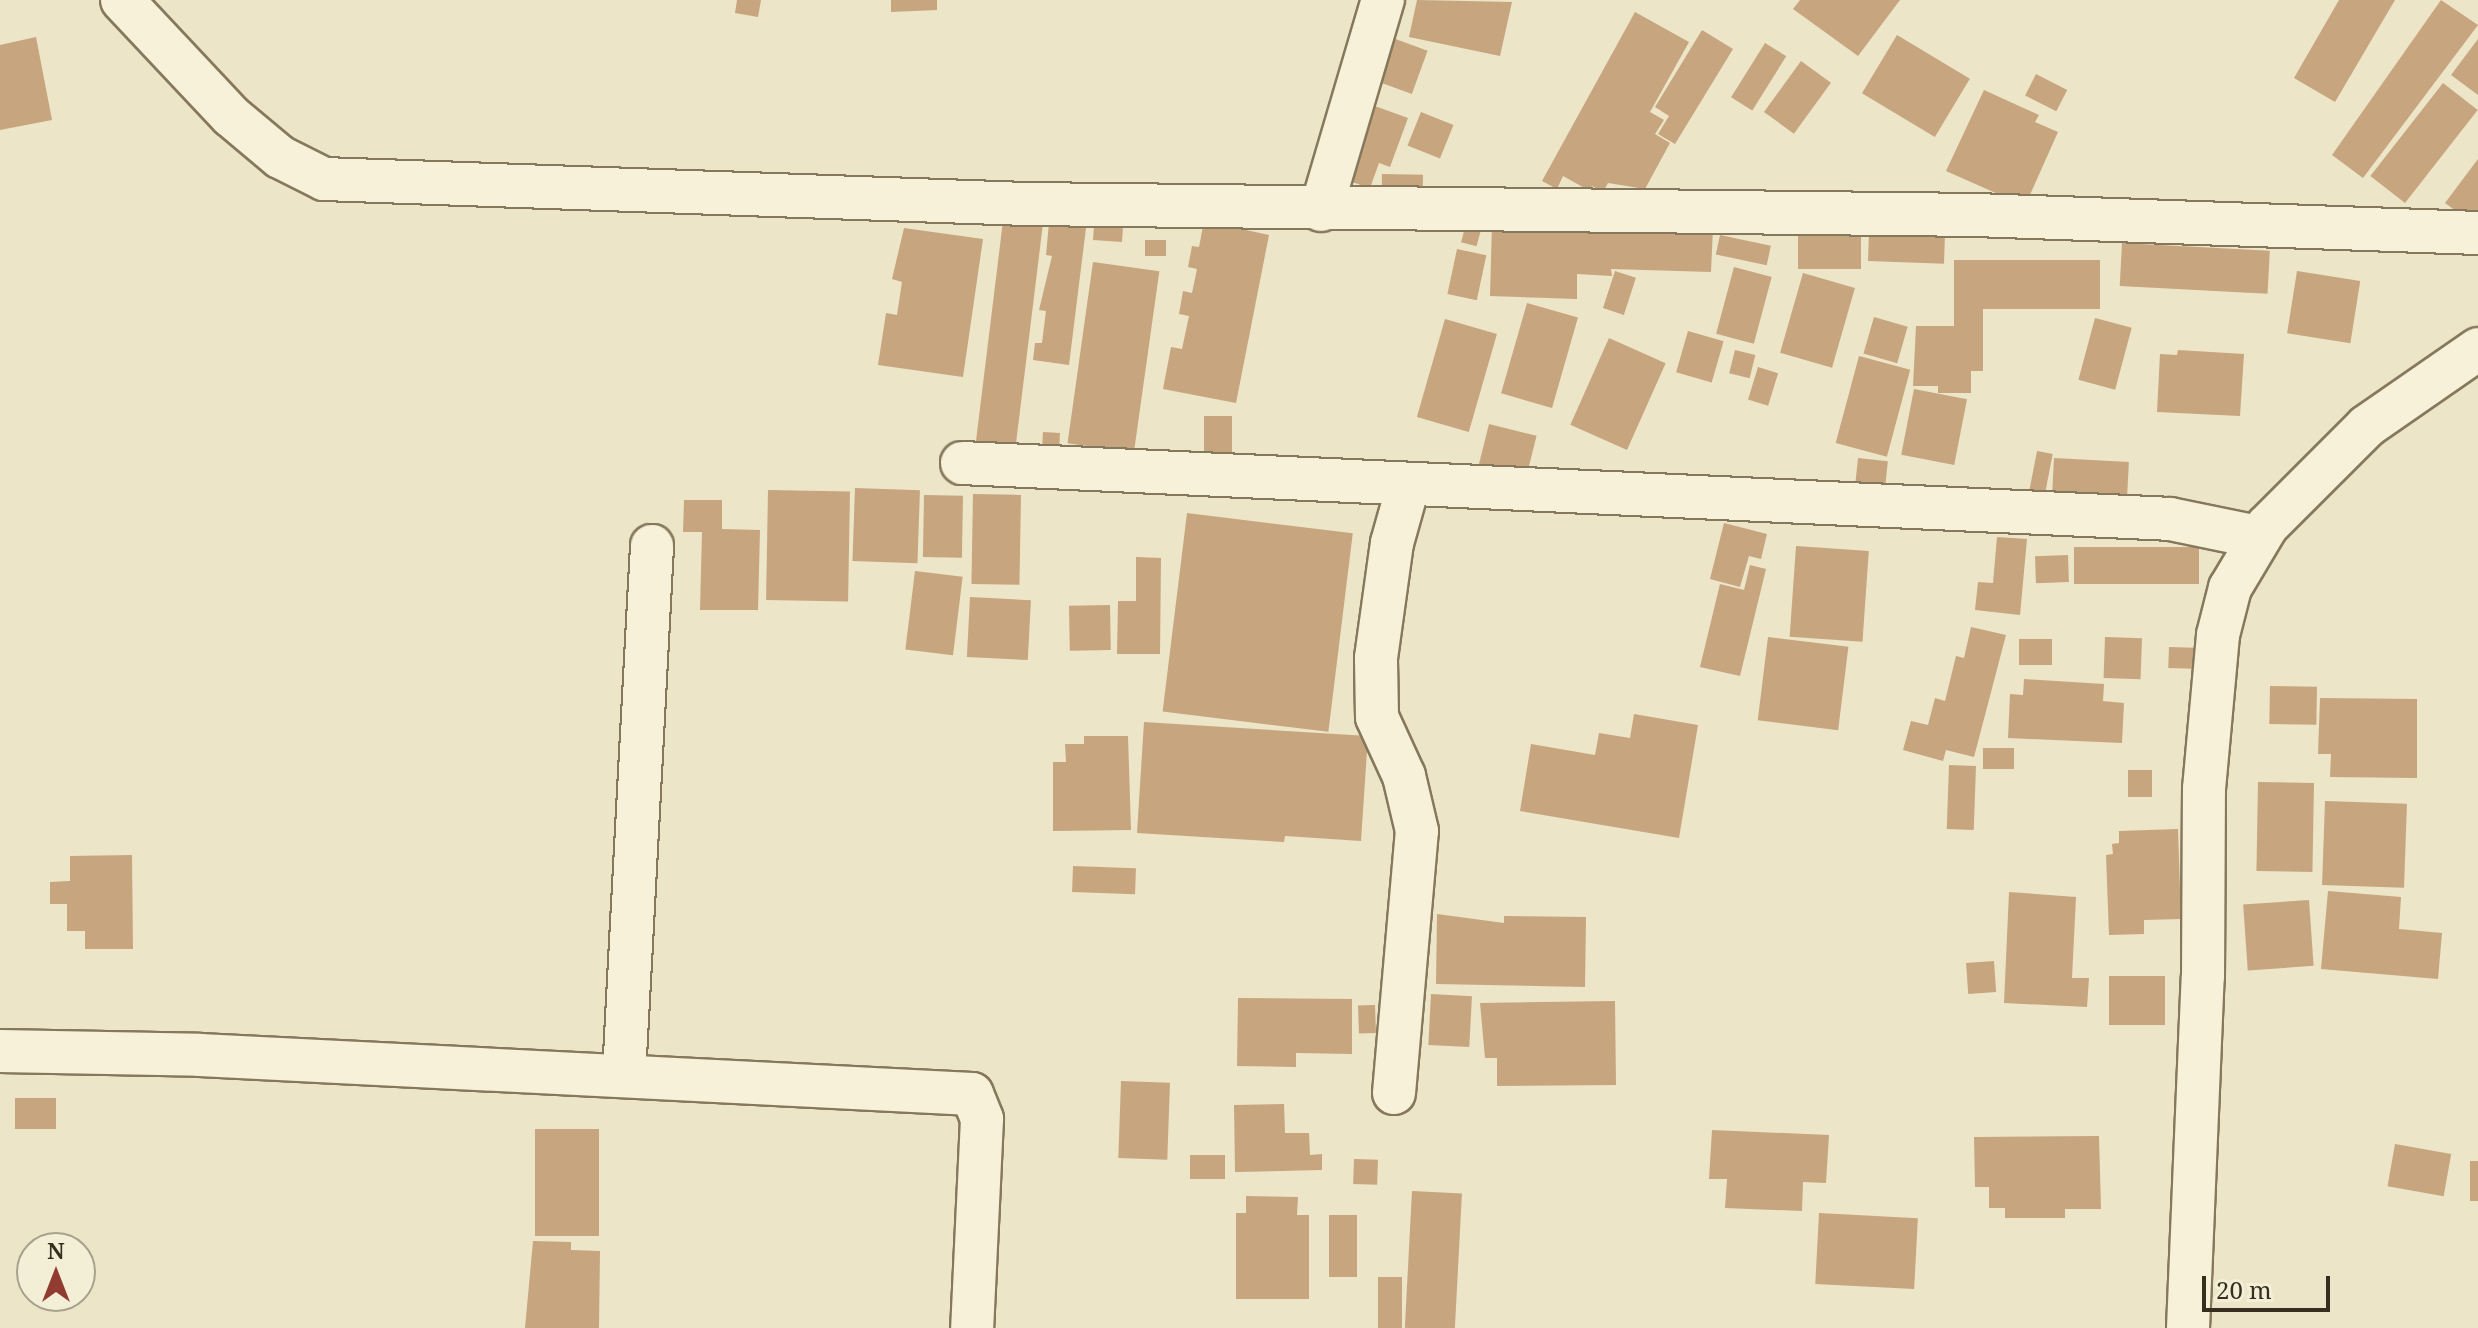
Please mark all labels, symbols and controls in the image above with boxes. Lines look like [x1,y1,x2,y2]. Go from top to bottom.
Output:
north arrow [16,1232,96,1312]
text: N [47,1235,65,1265]
scale bar [2206,1260,2334,1310]
text: 20 m [2216,1273,2272,1306]

